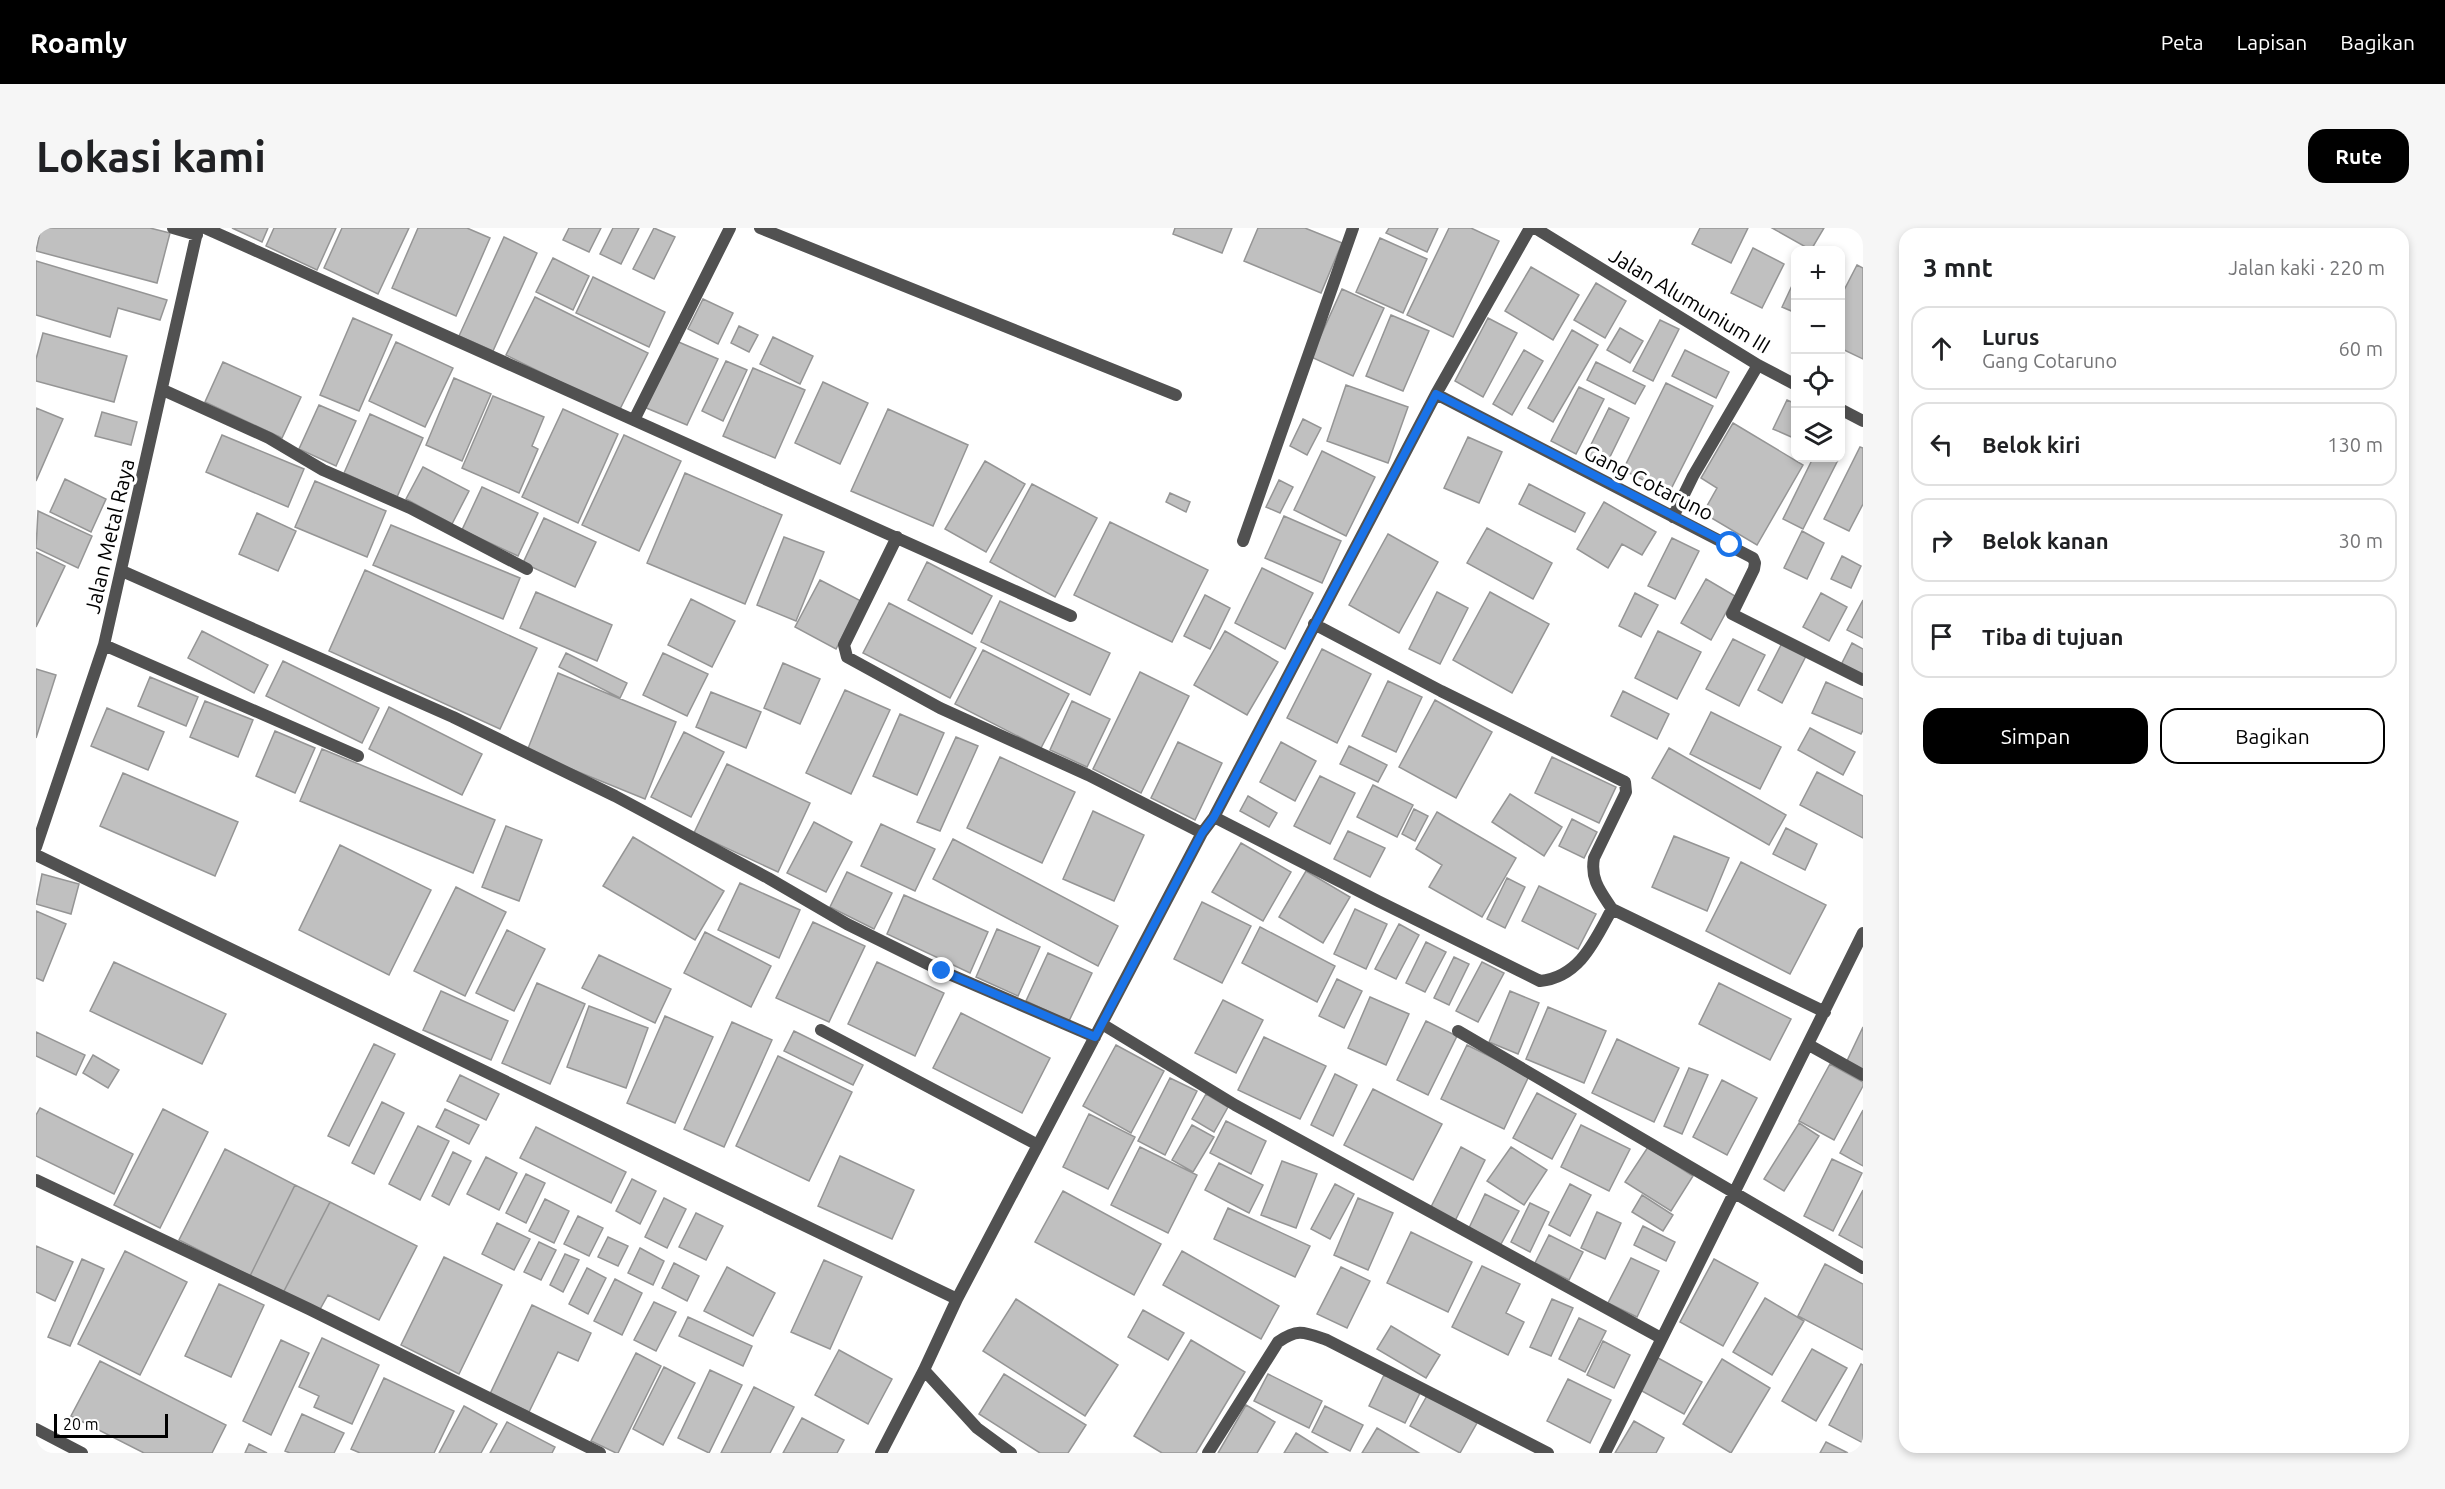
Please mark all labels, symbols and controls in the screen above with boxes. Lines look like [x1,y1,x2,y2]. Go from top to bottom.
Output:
text: Roamly [30,27,127,58]
text: Peta [2161,30,2204,54]
text: Lapisan [2237,30,2307,54]
text: Bagikan [2340,30,2415,54]
button: Rute [2308,129,2409,183]
text: Lokasi kami [36,133,266,180]
street label: Jalan Alumunium III [1605,242,1775,358]
map controls [1791,246,1845,462]
button: + [1791,246,1845,300]
text: 3 mnt [1923,253,1993,282]
text: Jalan kaki · 220 m [2228,256,2385,279]
button: − [1791,300,1845,354]
text: Lurus [1982,324,2039,349]
icon: ahead [1925,332,1958,365]
text: 60 m [2339,337,2383,360]
text: Gang Cotaruno [1982,349,2117,372]
button: locate [1791,354,1845,408]
button: layers [1791,408,1845,462]
icon: left [1925,428,1958,461]
text: Belok kiri [1982,432,2080,457]
text: 130 m [2327,433,2383,456]
street label: Gang Cotaruno [1580,439,1718,525]
street label: Jalan Metal Raya [80,456,138,616]
icon: right [1925,524,1958,557]
text: Belok kanan [1982,528,2109,553]
text: 30 m [2339,529,2383,552]
route start [1716,531,1742,557]
icon: arrive [1925,620,1958,653]
text: Tiba di tujuan [1982,624,2123,649]
button: Simpan [1923,708,2148,764]
button: Bagikan [2160,708,2385,764]
route end [928,957,954,983]
scale bar [54,1411,168,1438]
text: 20 m [63,1415,99,1433]

